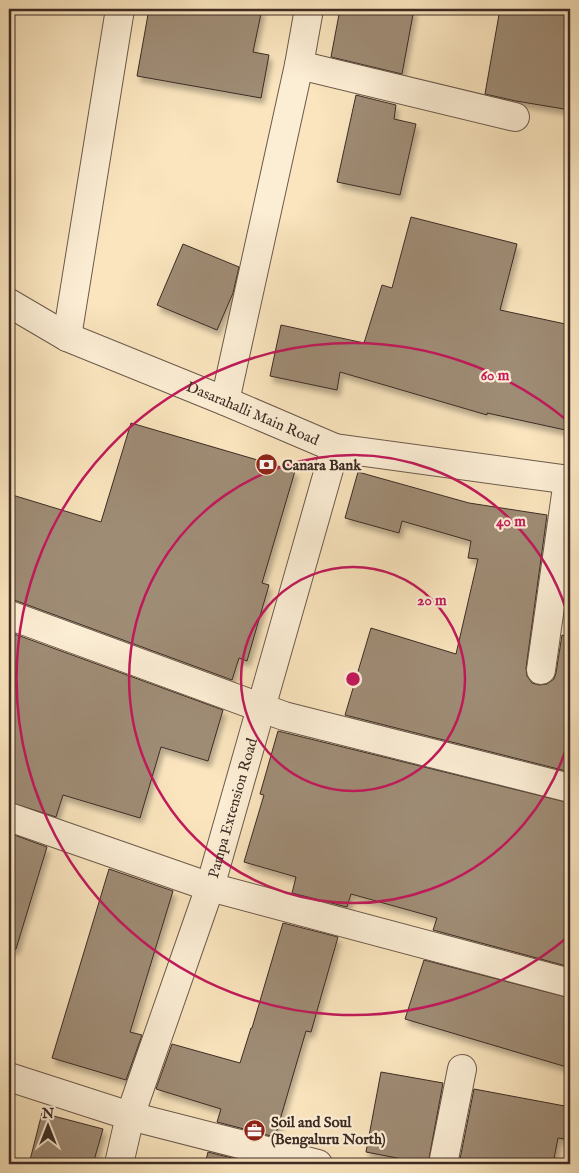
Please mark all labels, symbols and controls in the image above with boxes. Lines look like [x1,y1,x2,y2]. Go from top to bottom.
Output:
text: 60 m [481,366,510,385]
street label: Dasarahalli Main Road [183,377,323,450]
bank icon: Canara Bank [254,453,278,477]
place label: Canara Bank [282,456,362,475]
text: 40 m [496,512,526,531]
text: 20 m [417,591,447,610]
centre of rings [344,670,362,688]
street label: Pampa Extension Road [204,735,262,880]
north arrow [22,1100,72,1150]
text: N [41,1105,54,1123]
place label: Soil and Soul (Bengaluru North) [271,1113,386,1149]
office icon: Soil and Soul (Bengaluru North) [243,1119,267,1143]

